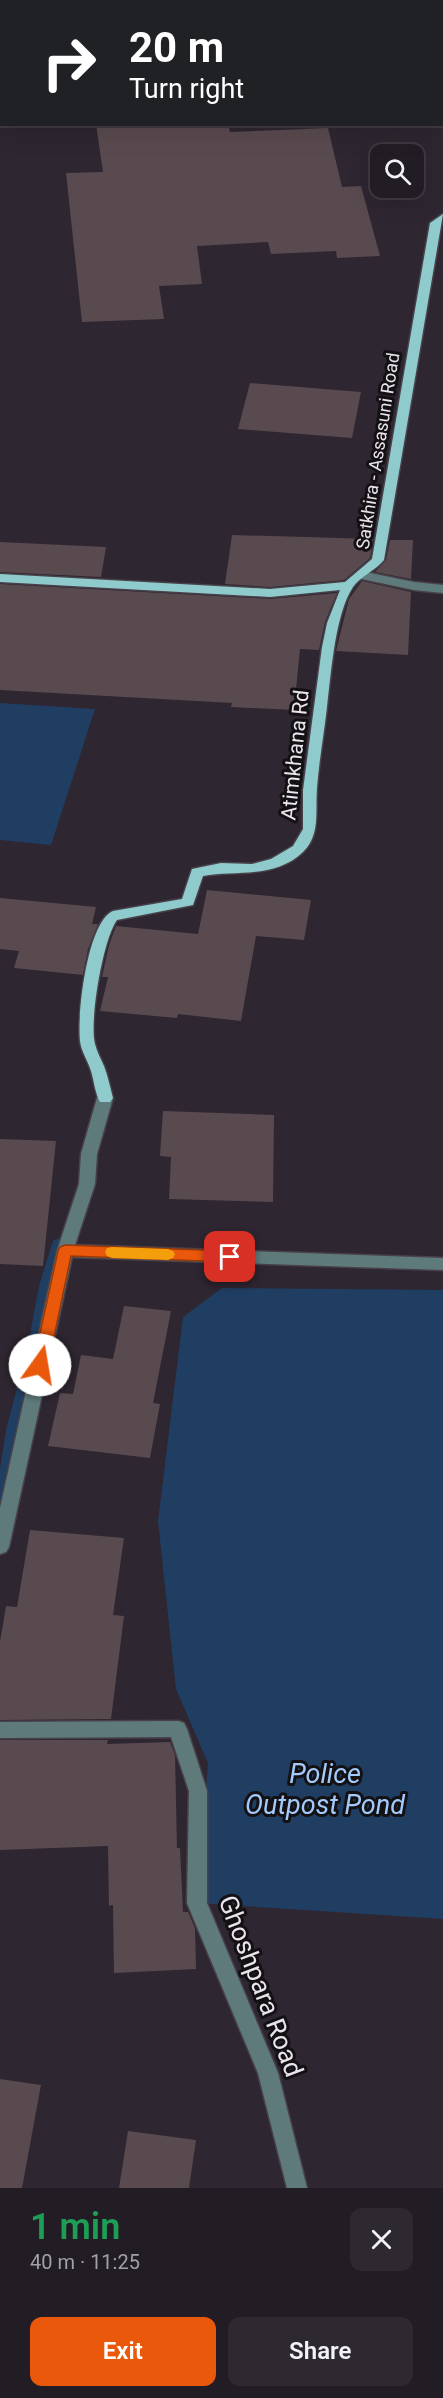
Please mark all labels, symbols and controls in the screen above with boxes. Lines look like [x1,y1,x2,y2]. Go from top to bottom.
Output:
text: 20 m [129,23,224,72]
icon: right [30,24,108,102]
text: Turn right [129,73,244,105]
map controls [370,144,424,198]
button: search [370,144,424,198]
street label: Satkhira - Assasuni Road [352,351,403,551]
street label: Atimkhana Rd [276,689,314,821]
pin [204,1231,255,1282]
icon: arrive [213,1240,246,1273]
position arrow [8,1333,72,1397]
water label: Police Outpost Pond [245,1758,406,1821]
street label: Ghoshpara Road [213,1891,309,2081]
text: 1 min [30,2206,120,2248]
button: close [350,2208,413,2271]
text: 40 m · 11:25 [30,2250,140,2274]
button: Exit [30,2317,216,2386]
button: Share [228,2317,413,2386]

